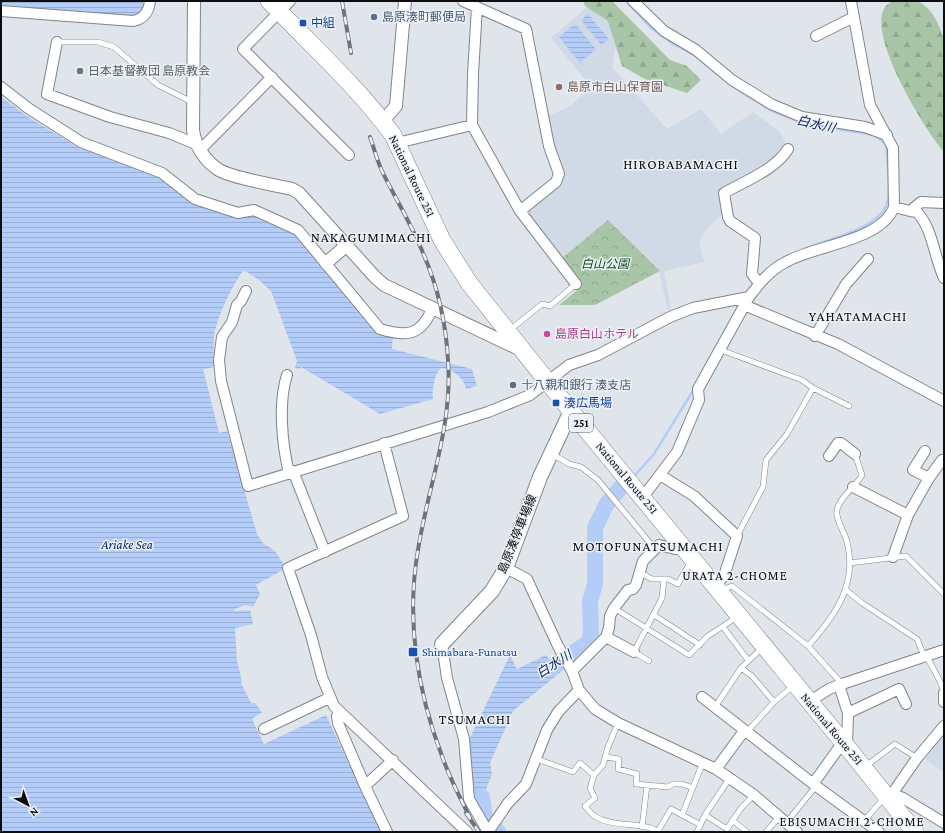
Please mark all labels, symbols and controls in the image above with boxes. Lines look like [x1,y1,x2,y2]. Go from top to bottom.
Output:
place label: 島原湊町郵便局 [382,10,466,24]
marker: 島原湊町郵便局 [369,12,379,22]
place label: 中組 [311,16,335,30]
marker: 中組 [298,18,308,28]
place label: 日本基督教団 島原教会 [88,64,210,78]
marker: 日本基督教団 島原教会 [75,66,85,76]
place label: 島原市白山保育園 [567,80,663,94]
marker: 島原市白山保育園 [554,82,564,92]
water label: 白水川 [795,112,839,136]
street label: National Route 251 [386,133,438,219]
district label: HIROBABAMACHI [623,156,739,172]
district label: NAKAGUMIMACHI [311,229,431,245]
park label: 白山公園 [581,257,631,271]
district label: YAHATAMACHI [809,308,907,324]
place label: 島原白山ホテル [555,327,639,341]
marker: 島原白山ホテル [542,329,552,339]
place label: 十八親和銀行 湊支店 [521,378,631,392]
marker: 十八親和銀行 湊支店 [508,380,518,390]
place label: 湊広馬場 [564,396,612,410]
marker: 湊広馬場 [551,398,561,408]
road number: 251 [569,414,593,432]
street label: National Route 251 [593,439,661,517]
street label: 島原湊停車場線 [495,492,539,576]
water label: Ariake Sea [100,537,153,552]
district label: MOTOFUNATSUMACHI [573,538,723,554]
district label: URATA 2-CHOME [682,568,788,583]
place label: Shimabara-Funatsu [422,645,518,659]
marker: Shimabara-Funatsu [407,646,419,658]
water label: 白水川 [534,646,576,681]
street label: National Route 251 [798,690,866,768]
district label: TSUMACHI [439,711,511,727]
north arrow [8,785,48,825]
text: N [27,806,41,820]
district label: EBISUMACHI 2-CHOME [779,814,925,829]

